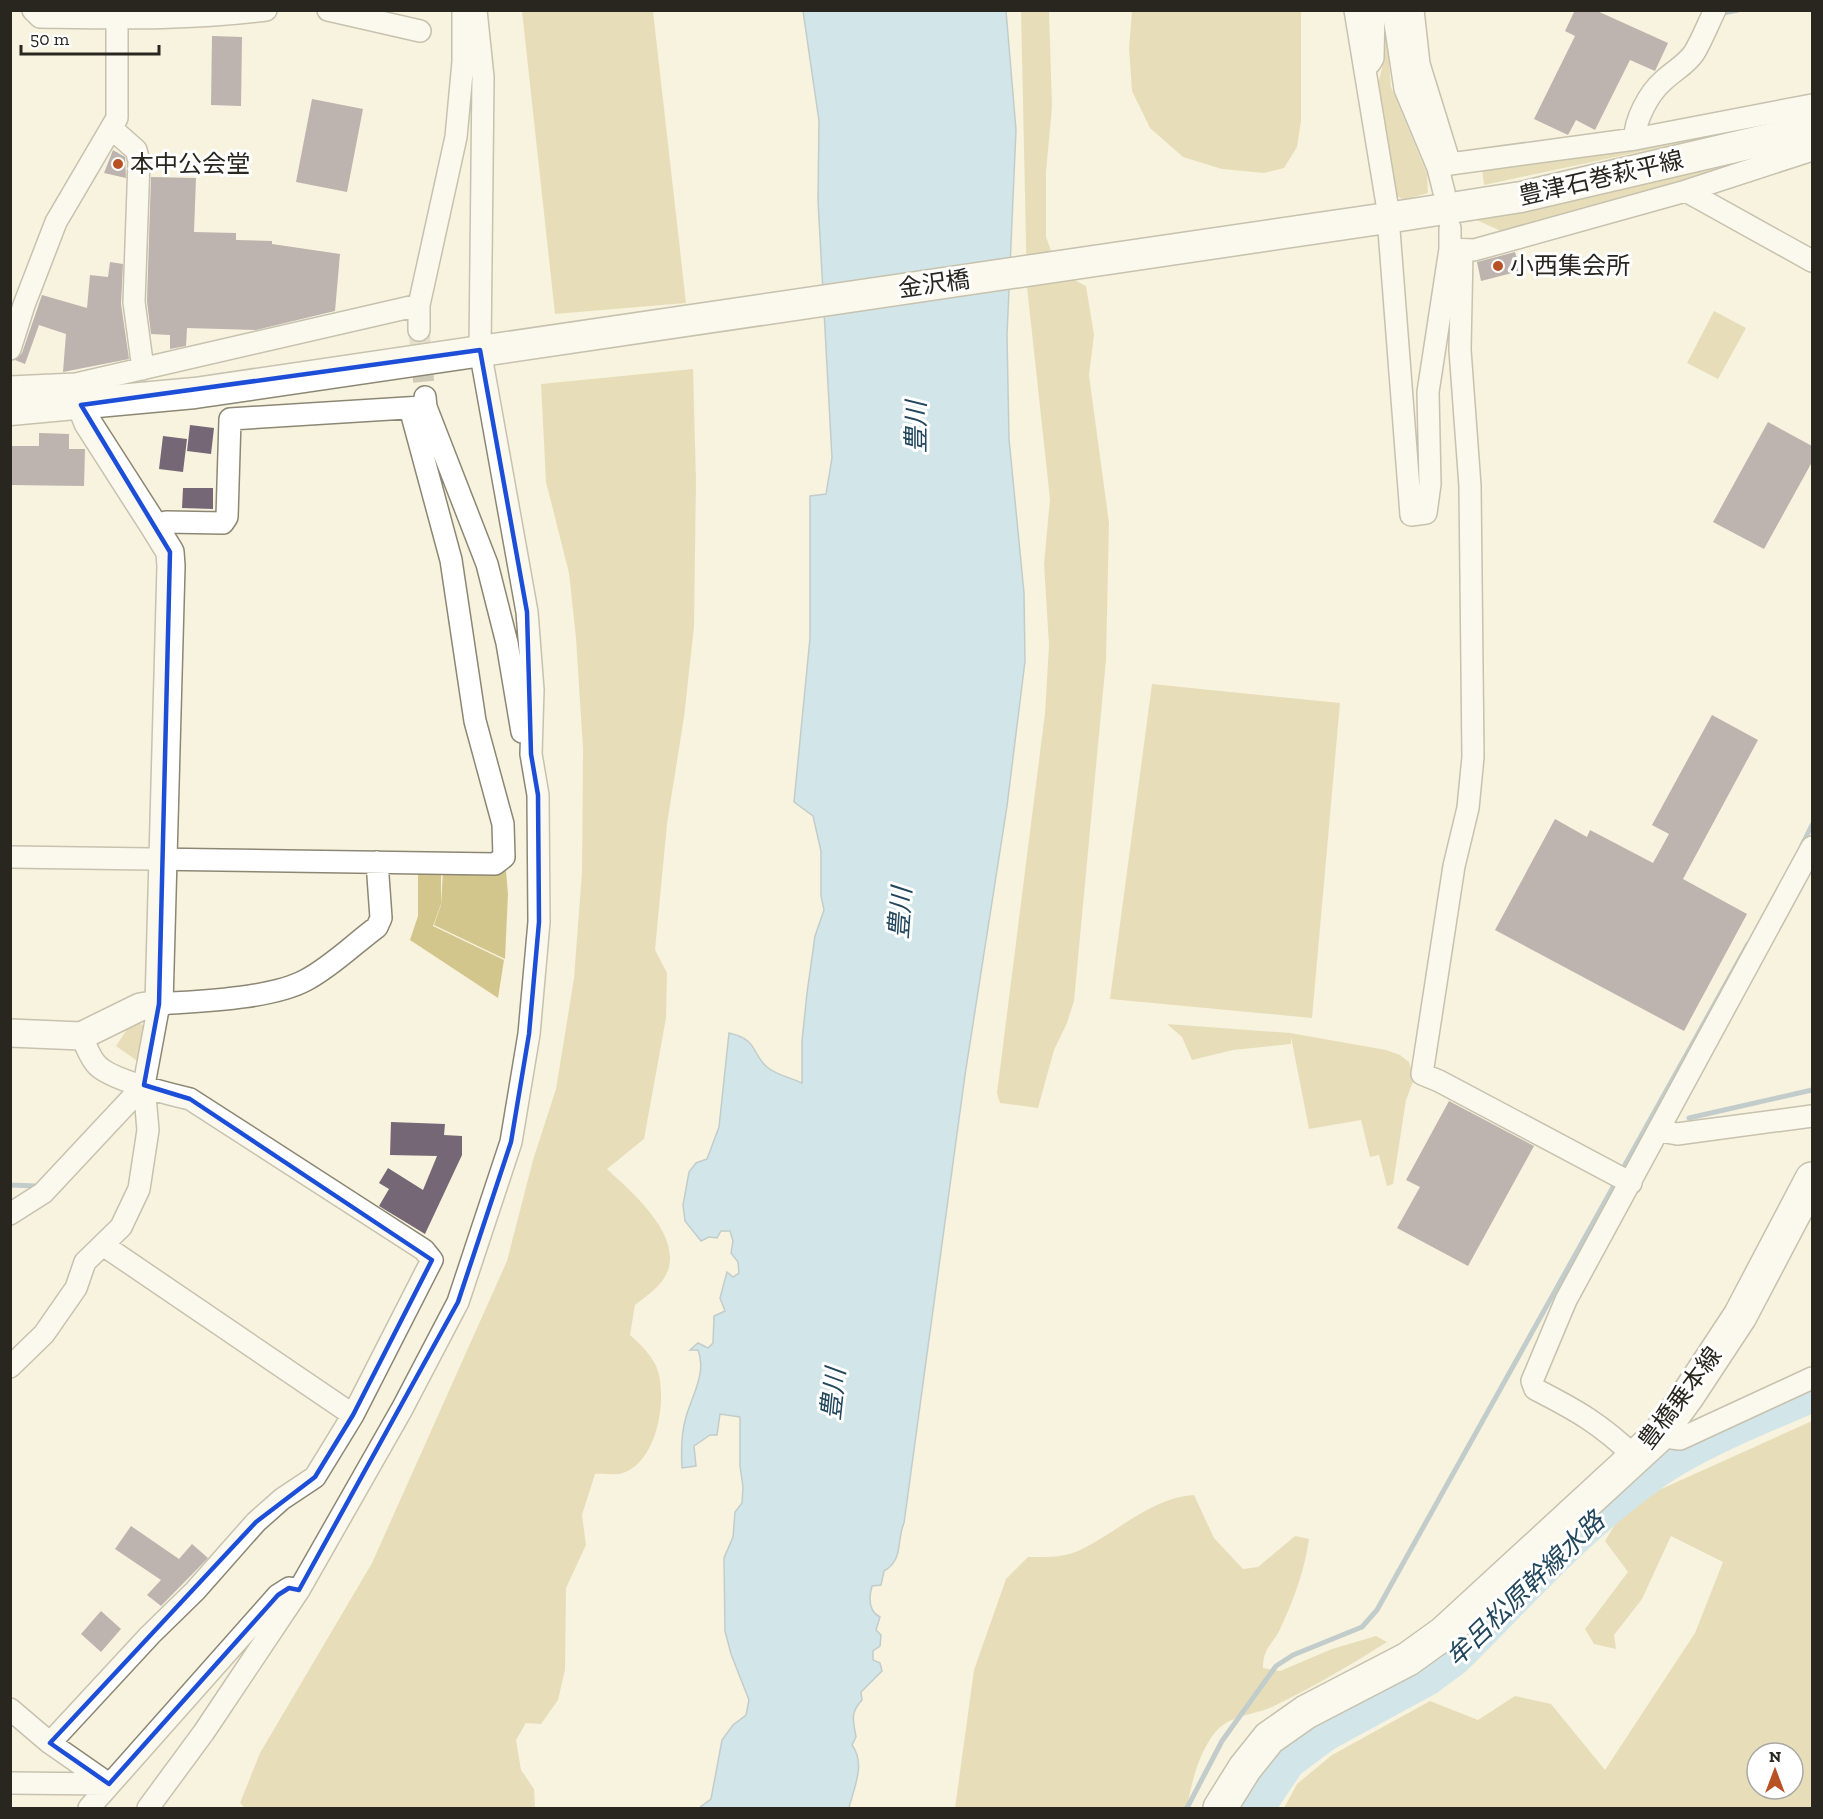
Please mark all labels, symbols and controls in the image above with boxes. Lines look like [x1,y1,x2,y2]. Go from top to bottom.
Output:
scale bar [21,18,159,56]
text: 50 m [30,28,70,50]
street label: 豊津石巻萩平線 [1516,144,1686,211]
place label: 本中公会堂 [130,149,250,178]
marker: 本中公会堂 [111,157,125,171]
place label: 小西集会所 [1510,251,1630,280]
marker: 小西集会所 [1491,259,1505,273]
street label: 金沢橋 [896,264,972,303]
water label: 豊川 [900,398,932,453]
water label: 豊川 [882,883,918,940]
street label: 豊橋乗本線 [1632,1341,1727,1454]
water label: 豊川 [814,1363,852,1422]
water label: 牟呂松原幹線水路 [1439,1504,1612,1673]
north arrow [1745,1741,1805,1801]
text: N [1769,1747,1781,1766]

